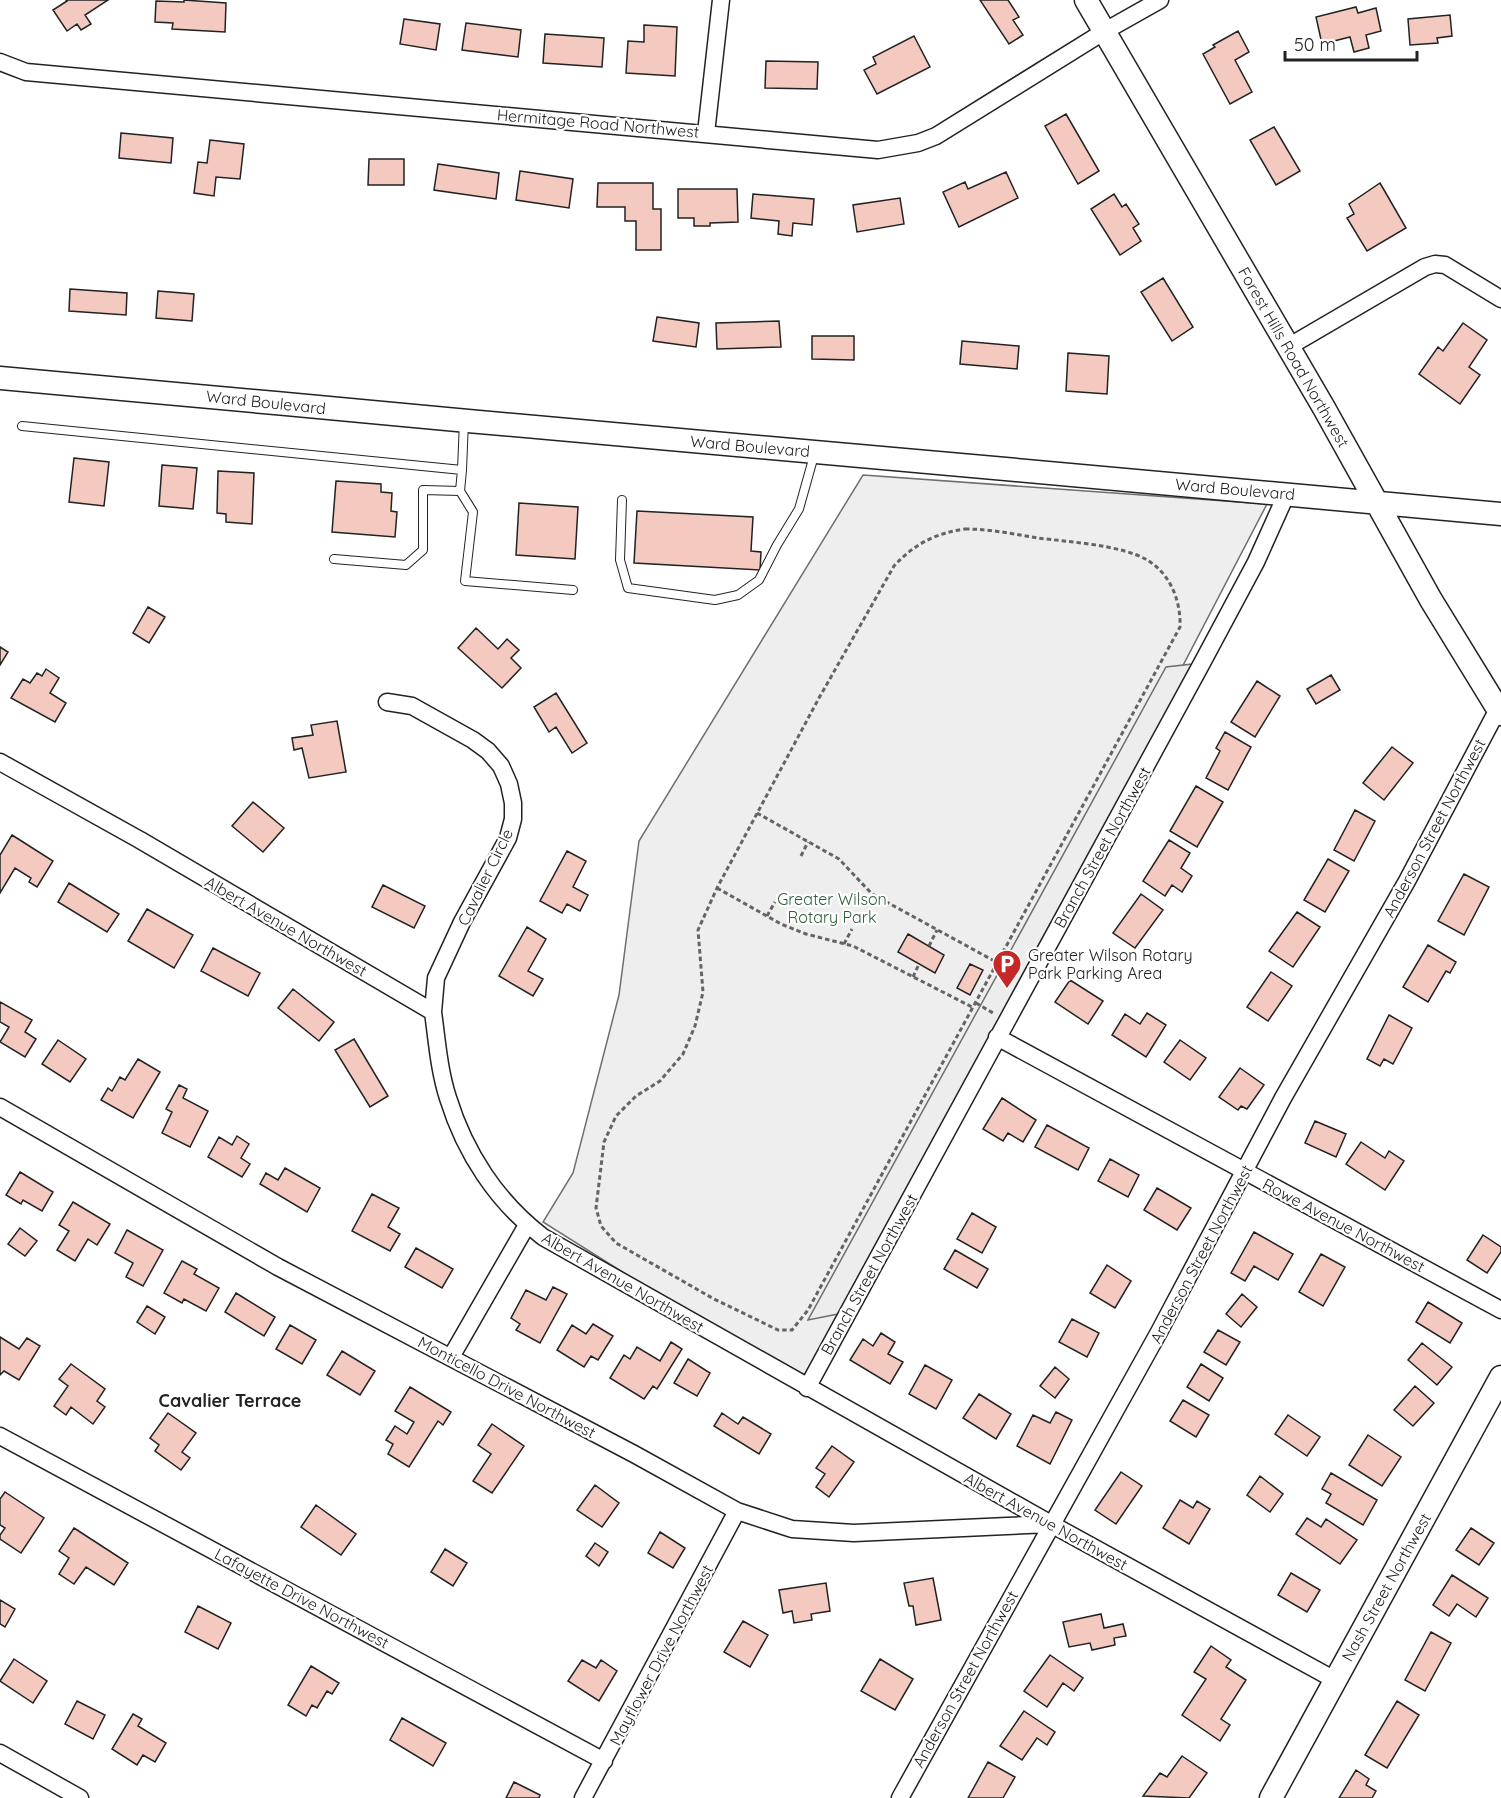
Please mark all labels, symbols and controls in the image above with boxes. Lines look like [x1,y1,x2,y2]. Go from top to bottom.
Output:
scale bar [1285,24,1417,62]
text: 50 m [1294,33,1336,56]
street label: Hermitage Road Northwest [496,104,700,142]
street label: Forest Hills Road Northwest [1234,263,1354,451]
street label: Ward Boulevard [205,386,327,418]
street label: Ward Boulevard [689,431,811,461]
street label: Ward Boulevard [1174,474,1296,504]
street label: Anderson Street Northwest [1378,735,1490,921]
street label: Branch Street Northwest [1049,763,1155,931]
street label: Cavalier Circle [453,825,517,929]
street label: Albert Avenue Northwest [201,871,371,981]
park label: Greater Wilson Rotary Park [777,889,887,927]
place label: Greater Wilson Rotary Park Parking Area [1028,945,1193,983]
parking icon: Greater Wilson Rotary Park Parking Area [991,948,1023,990]
street label: Anderson Street Northwest [1145,1161,1257,1347]
street label: Rowe Avenue Northwest [1259,1174,1429,1276]
street label: Branch Street Northwest [816,1190,922,1358]
street label: Albert Avenue Northwest [538,1227,708,1337]
street label: Monticello Drive Northwest [415,1332,599,1442]
district label: Cavalier Terrace [159,1389,301,1412]
street label: Albert Avenue Northwest [961,1468,1131,1574]
street label: Nash Street Northwest [1337,1509,1435,1665]
street label: Lafayette Drive Northwest [211,1543,393,1653]
street label: Mayflower Drive Northwest [605,1561,717,1749]
street label: Anderson Street Northwest [908,1587,1022,1771]

